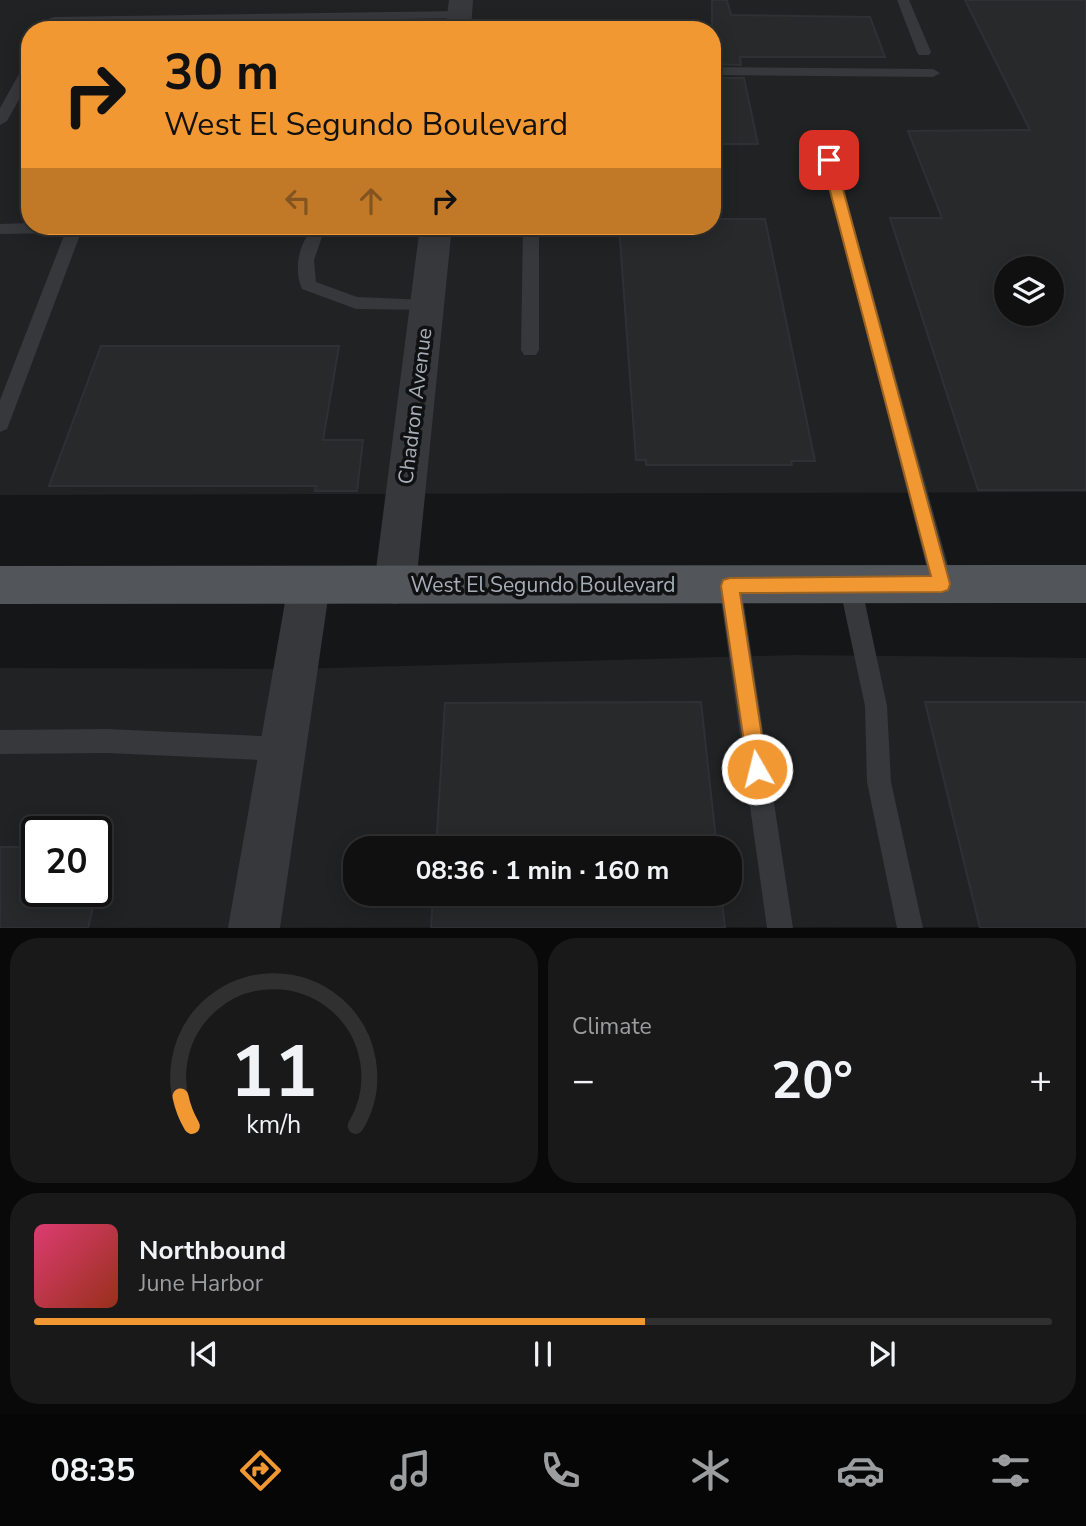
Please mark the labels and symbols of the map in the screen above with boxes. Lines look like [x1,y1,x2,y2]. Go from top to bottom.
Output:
pin [799,130,859,190]
street label: Chadron Avenue [392,326,438,486]
street label: West El Segundo Boulevard [410,571,676,599]
position arrow [720,732,794,806]
speed limit sign: 20 [21,816,112,907]

